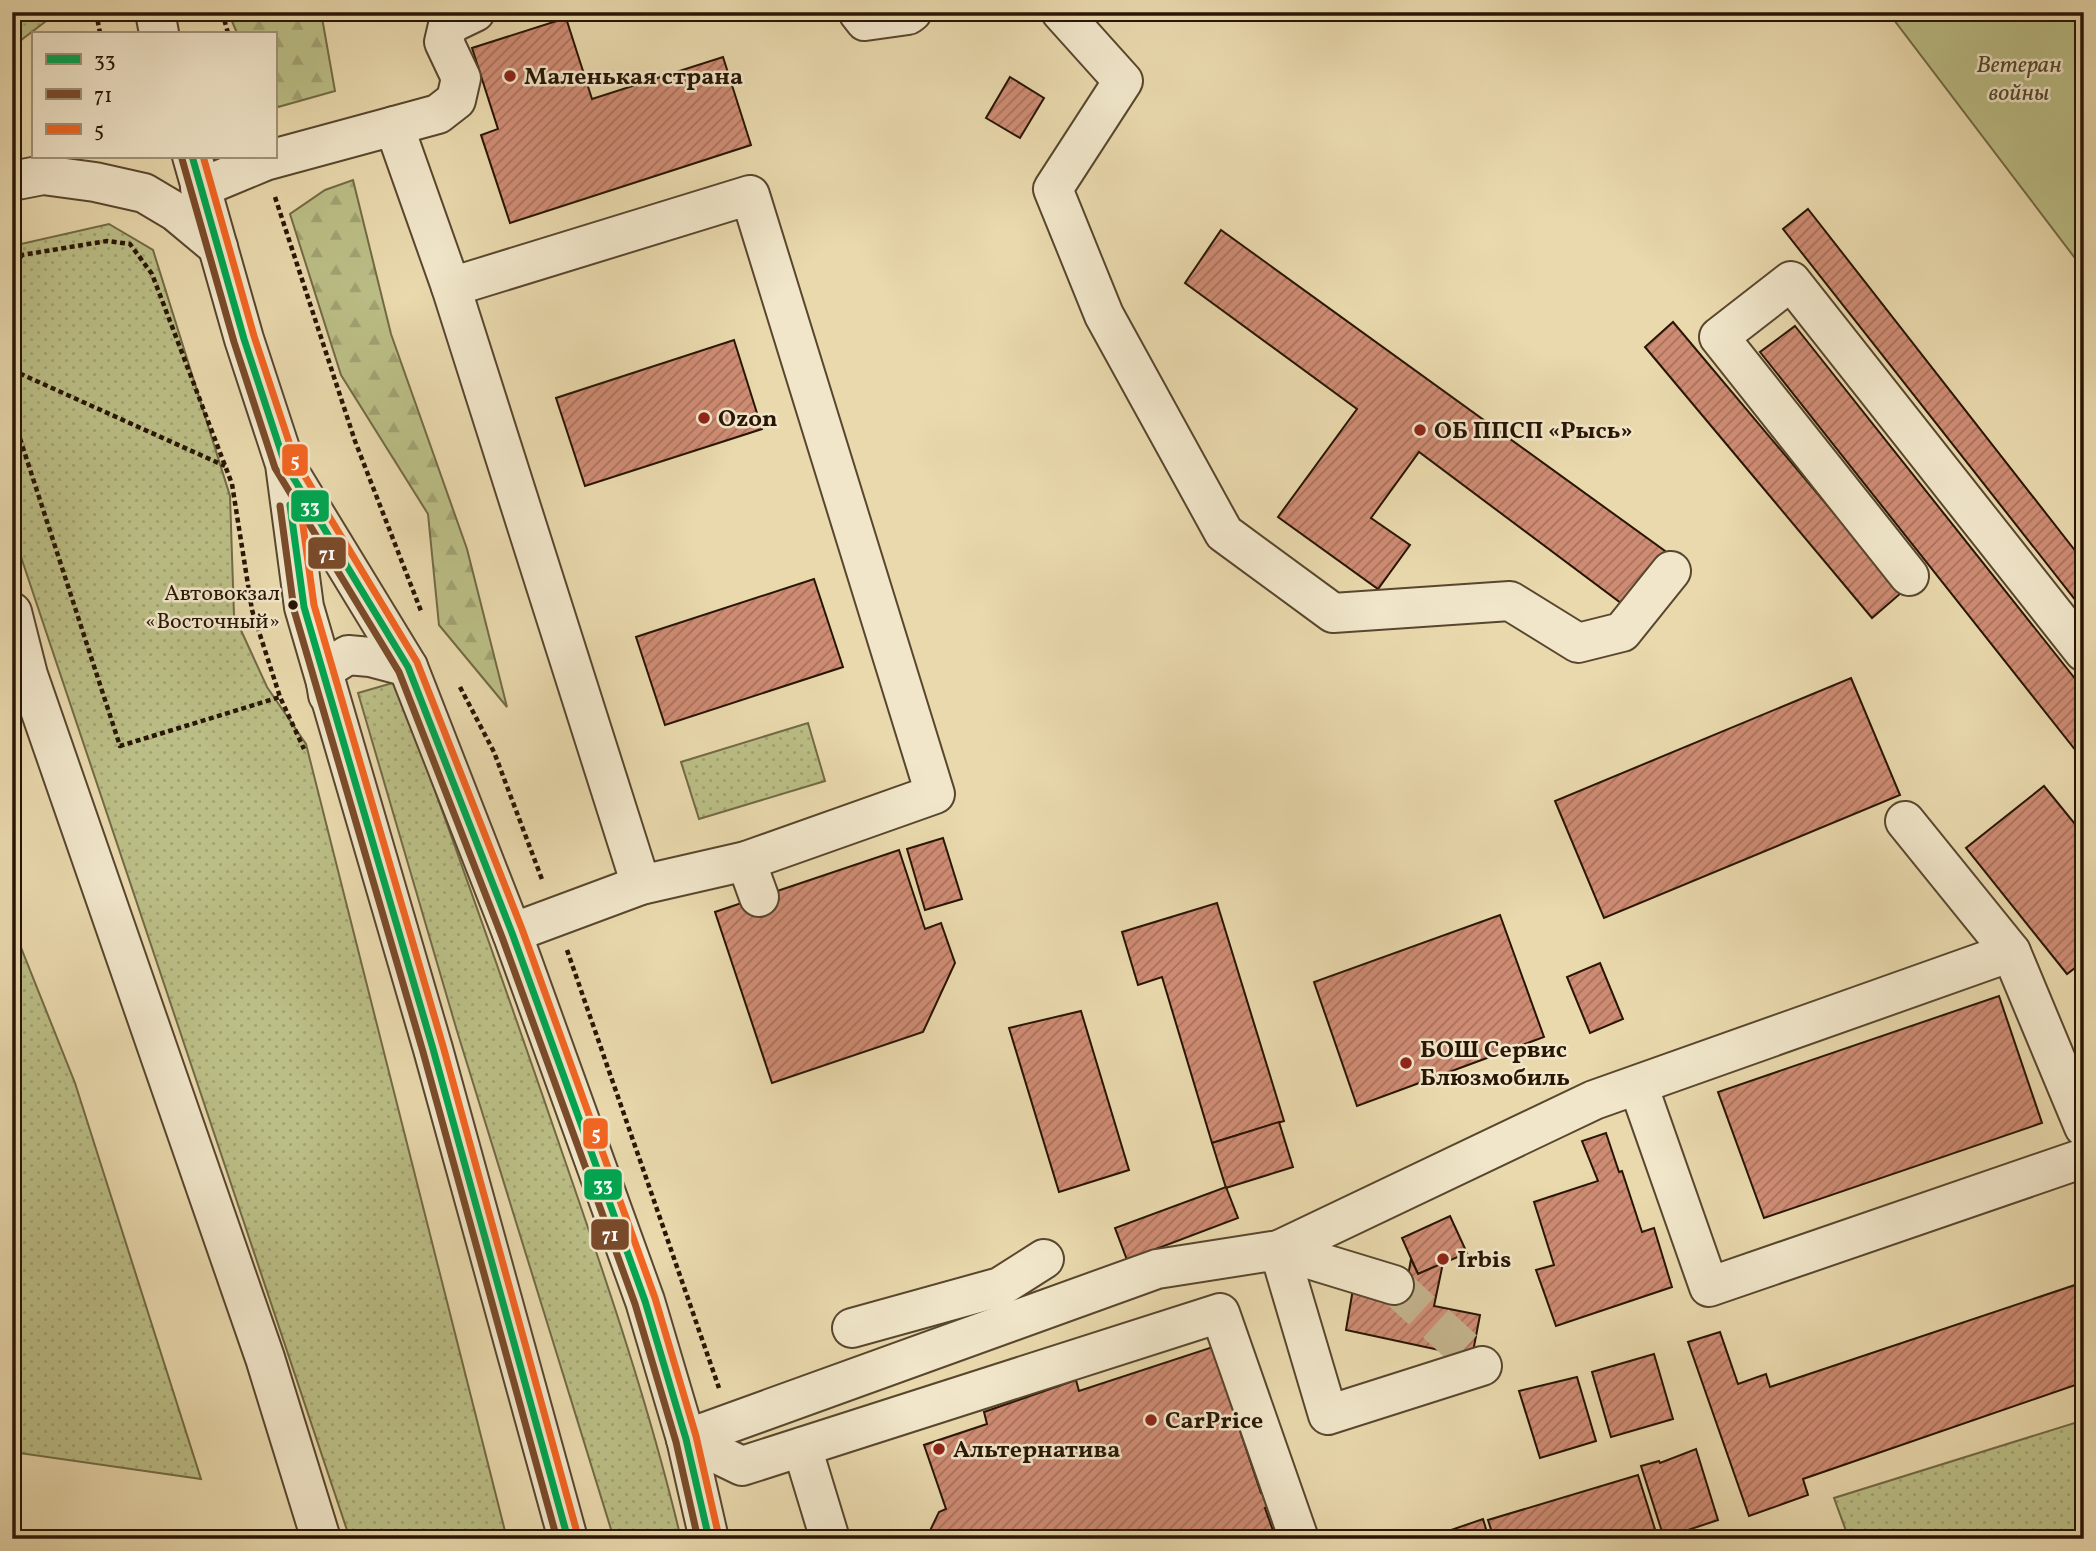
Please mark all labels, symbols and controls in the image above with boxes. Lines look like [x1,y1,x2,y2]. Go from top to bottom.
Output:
legend [32,32,276,158]
text: 33 [94,46,115,75]
park label: Ветеран войны [1976,49,2062,111]
place label: Маленькая страна [524,61,743,95]
marker: Маленькая страна [502,68,518,84]
text: 71 [94,82,112,111]
text: 5 [94,116,104,145]
place label: Ozon [718,403,778,437]
marker: Ozon [696,410,712,426]
place label: ОБ ППСП «Рысь» [1434,415,1633,449]
marker: ОБ ППСП «Рысь» [1412,422,1428,438]
line badge: 5 [281,443,309,477]
text: 5 [290,449,300,475]
line badge: 33 [290,489,330,523]
text: 33 [300,495,320,521]
line badge: 71 [307,536,347,570]
text: 71 [319,542,335,568]
place label: Автовокзал «Восточный» [145,579,280,638]
marker: Автовокзал «Восточный» [286,598,300,612]
place label: БОШ Сервис Блюзмобиль [1420,1034,1570,1096]
marker: БОШ Сервис Блюзмобиль [1398,1055,1414,1071]
line badge: 5 [582,1117,609,1150]
text: 5 [591,1122,601,1148]
line badge: 33 [583,1168,623,1201]
text: 33 [593,1173,613,1199]
line badge: 71 [590,1218,630,1251]
text: 71 [602,1223,618,1249]
place label: Irbis [1457,1244,1511,1278]
marker: Irbis [1435,1251,1451,1267]
place label: CarPrice [1165,1405,1263,1439]
marker: CarPrice [1143,1412,1159,1428]
place label: Альтернатива [953,1434,1120,1468]
marker: Альтернатива [931,1441,947,1457]

